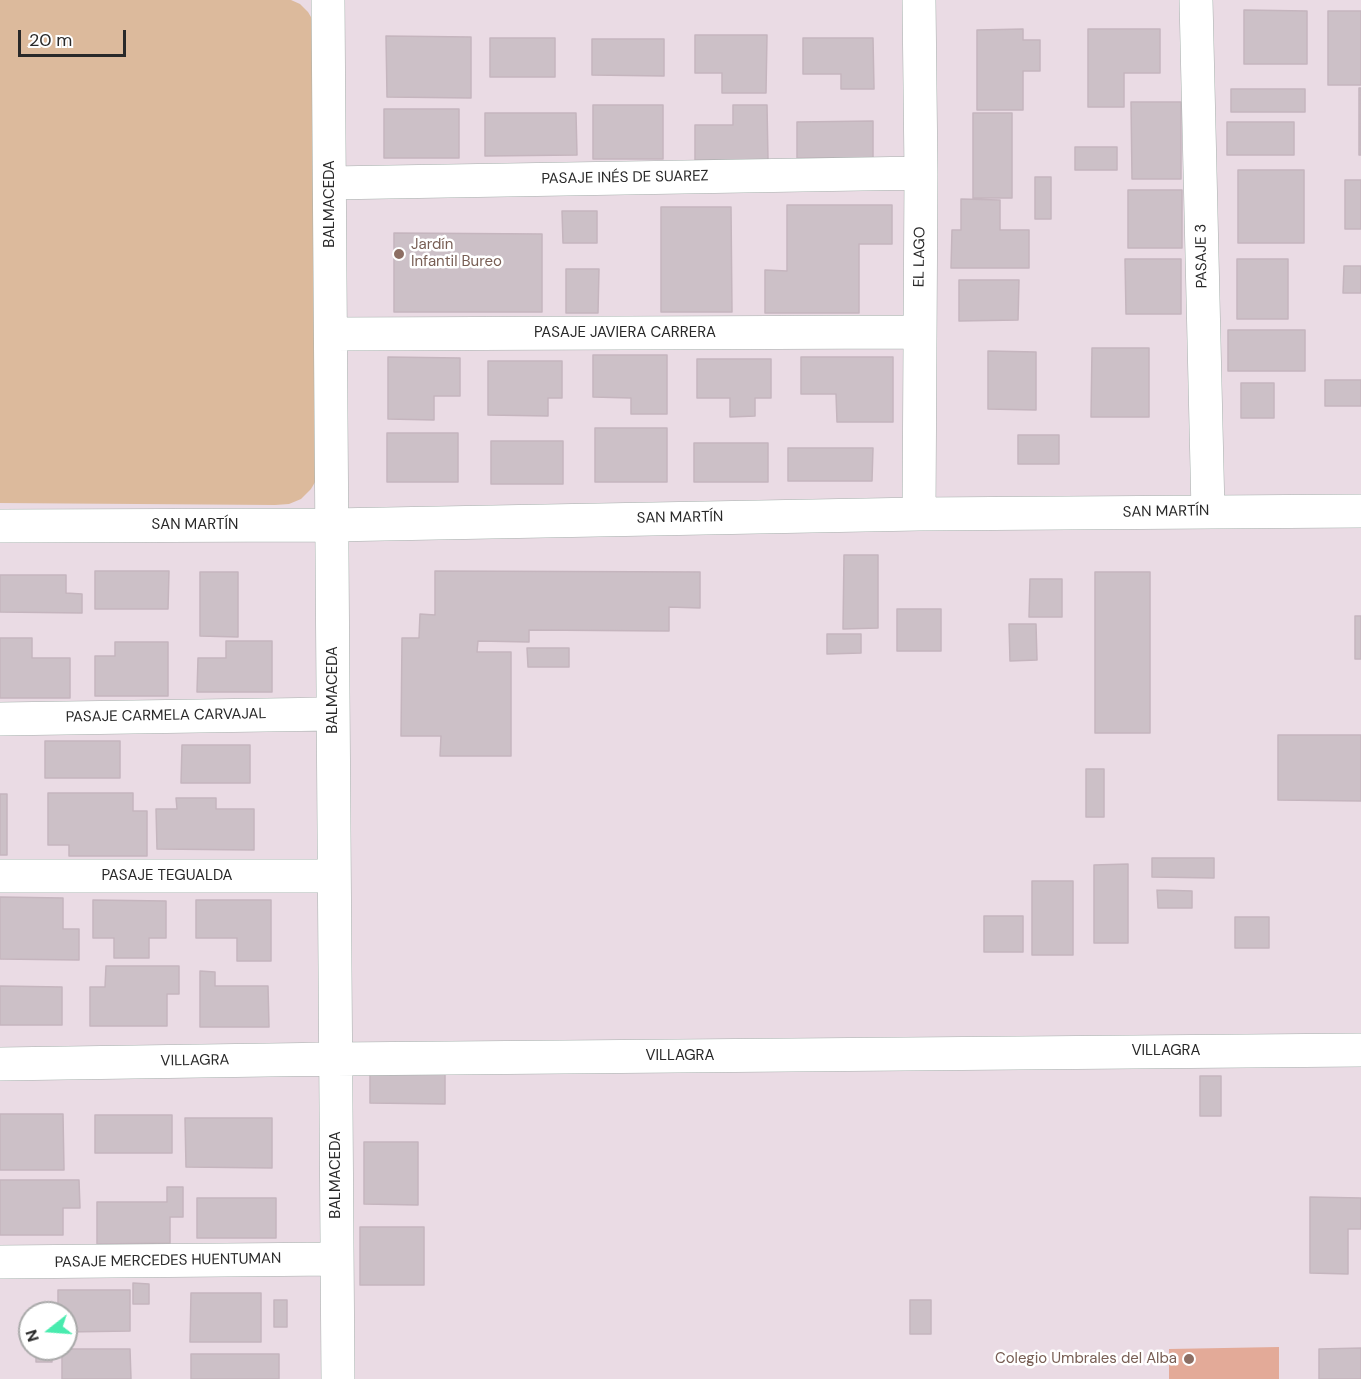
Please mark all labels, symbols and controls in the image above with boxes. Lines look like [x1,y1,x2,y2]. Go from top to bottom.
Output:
scale bar [21,18,129,56]
text: 20 m [29,28,72,52]
street label: BALMACEDA [321,160,339,248]
street label: PASAJE INÉS DE SUAREZ [541,168,709,188]
street label: PASAJE 3 [1192,223,1212,289]
street label: EL LAGO [910,227,930,287]
place label: Jardín Infantil Bureo [411,236,502,271]
marker: Jardín Infantil Bureo [392,247,406,261]
street label: PASAJE JAVIERA CARRERA [534,324,716,342]
street label: SAN MARTÍN [1122,502,1210,522]
street label: SAN MARTÍN [636,508,724,528]
street label: SAN MARTÍN [152,516,238,534]
street label: BALMACEDA [324,646,342,734]
street label: PASAJE CARMELA CARVAJAL [66,705,266,727]
street label: PASAJE TEGUALDA [101,867,233,885]
street label: VILLAGRA [1132,1042,1200,1060]
street label: VILLAGRA [646,1047,714,1065]
street label: VILLAGRA [160,1051,230,1071]
street label: BALMACEDA [327,1131,345,1219]
street label: PASAJE MERCEDES HUENTUMAN [54,1250,282,1272]
north arrow [18,1301,78,1361]
text: N [20,1327,44,1344]
place label: Colegio Umbrales del Alba [995,1350,1177,1368]
marker: Colegio Umbrales del Alba [1182,1352,1196,1366]

